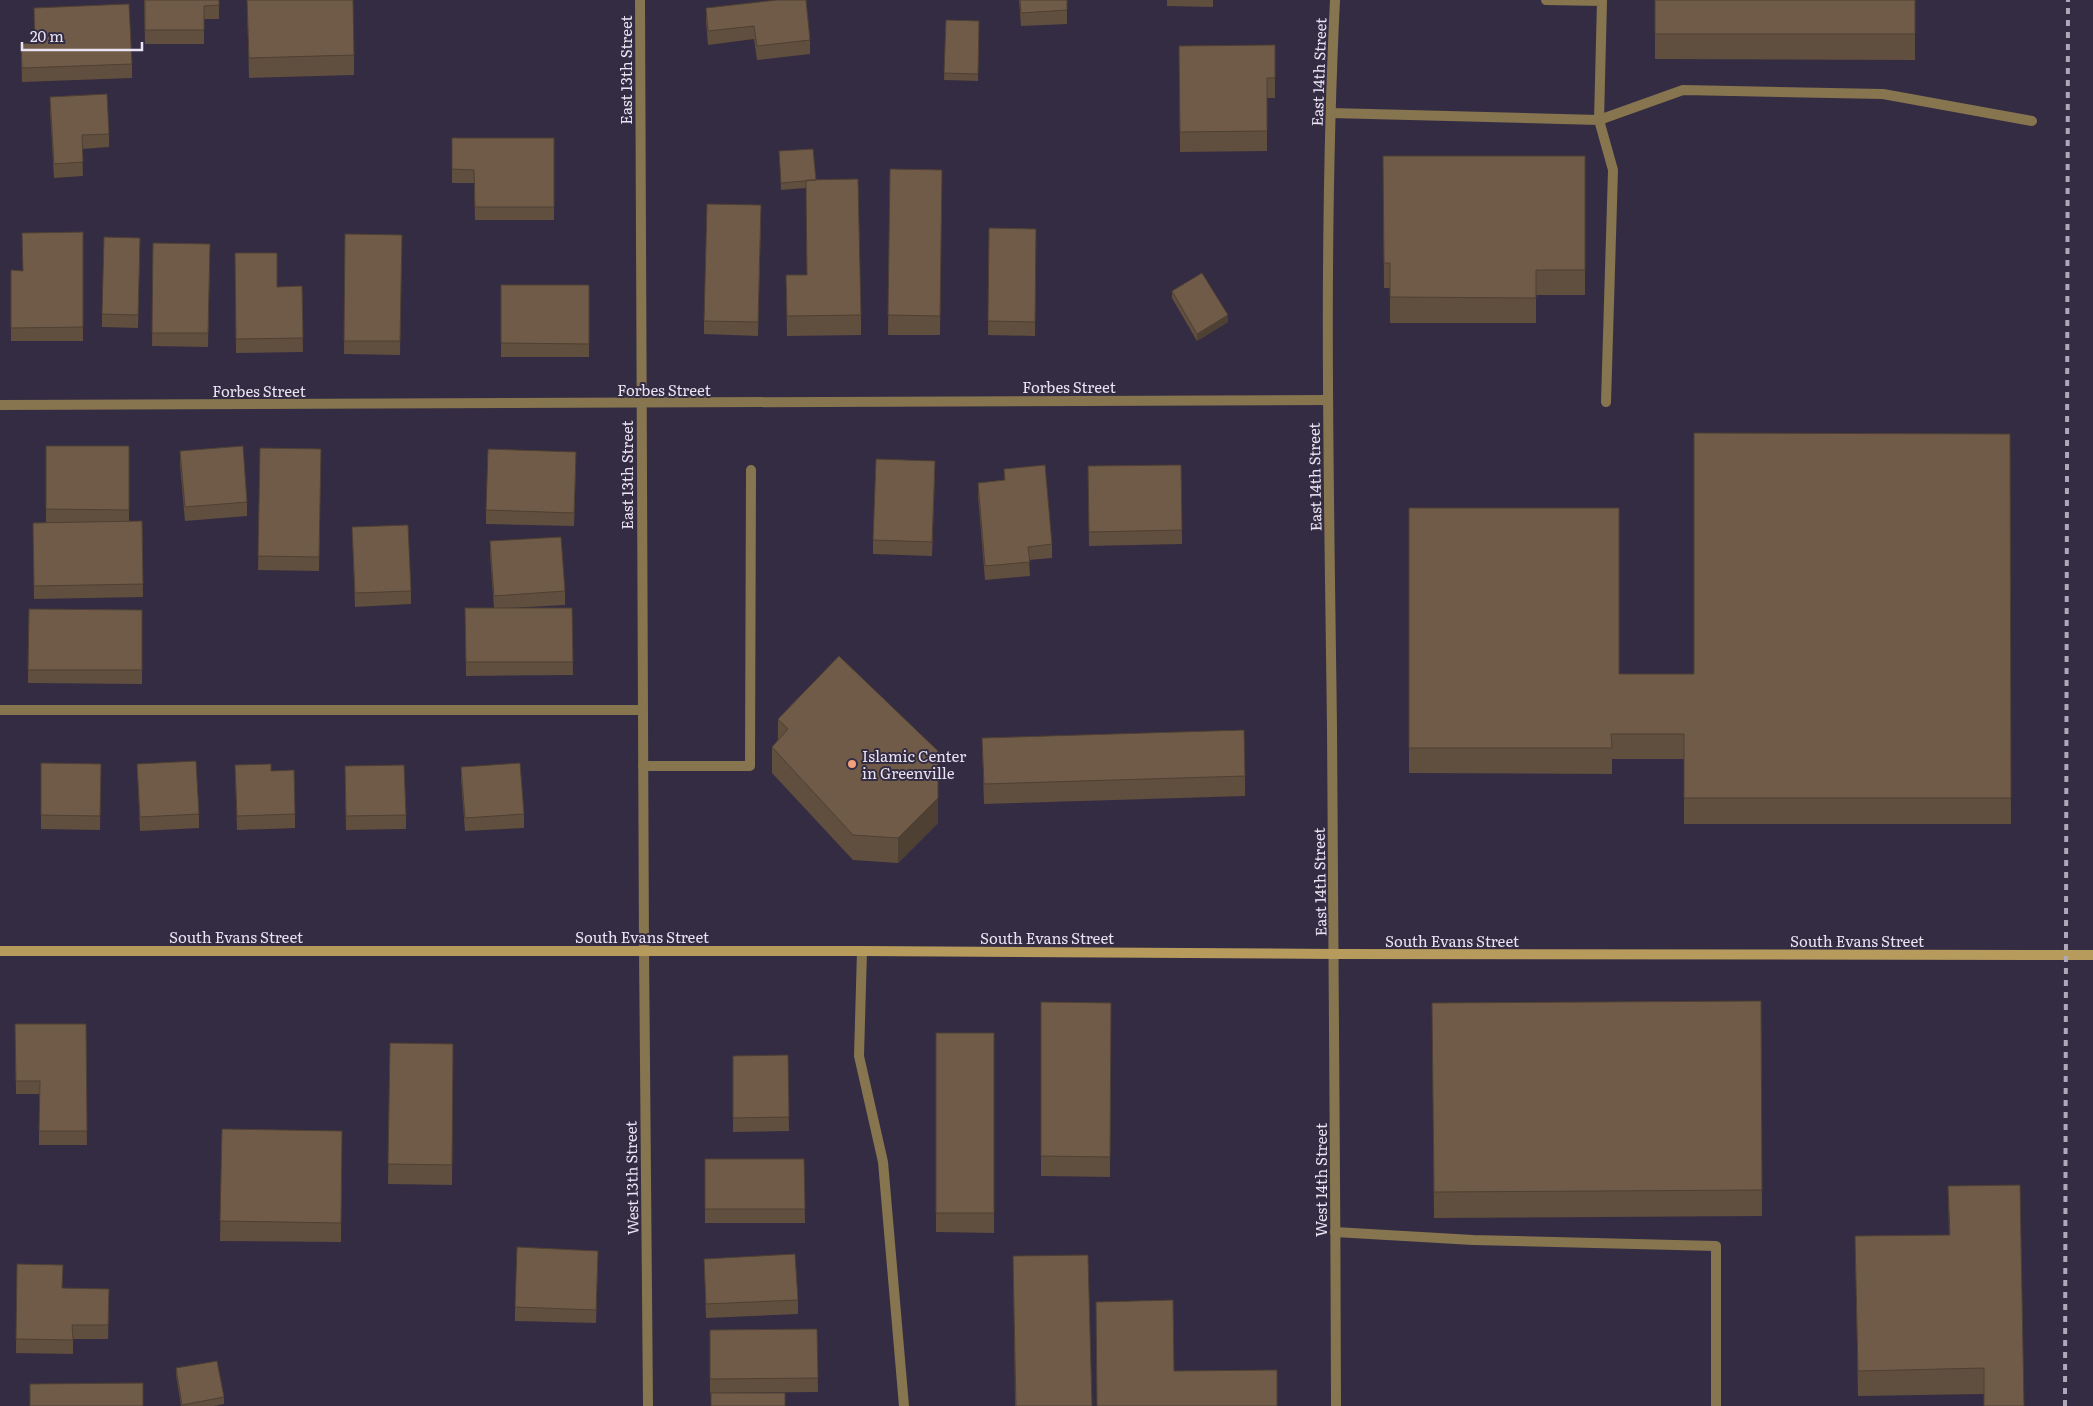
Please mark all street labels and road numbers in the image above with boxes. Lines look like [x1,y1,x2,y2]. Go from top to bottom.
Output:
street label: East 13th Street [614,15,637,125]
street label: East 14th Street [1305,17,1331,127]
street label: Forbes Street [1022,375,1116,398]
street label: Forbes Street [617,378,711,401]
street label: Forbes Street [212,379,306,402]
street label: East 13th Street [615,420,638,530]
street label: East 14th Street [1302,422,1326,532]
street label: East 14th Street [1307,827,1331,937]
street label: South Evans Street [169,925,303,948]
street label: South Evans Street [575,925,709,948]
street label: South Evans Street [980,926,1114,949]
street label: South Evans Street [1385,929,1519,952]
street label: South Evans Street [1790,929,1924,952]
street label: West 13th Street [619,1121,643,1235]
street label: West 14th Street [1309,1123,1332,1237]

